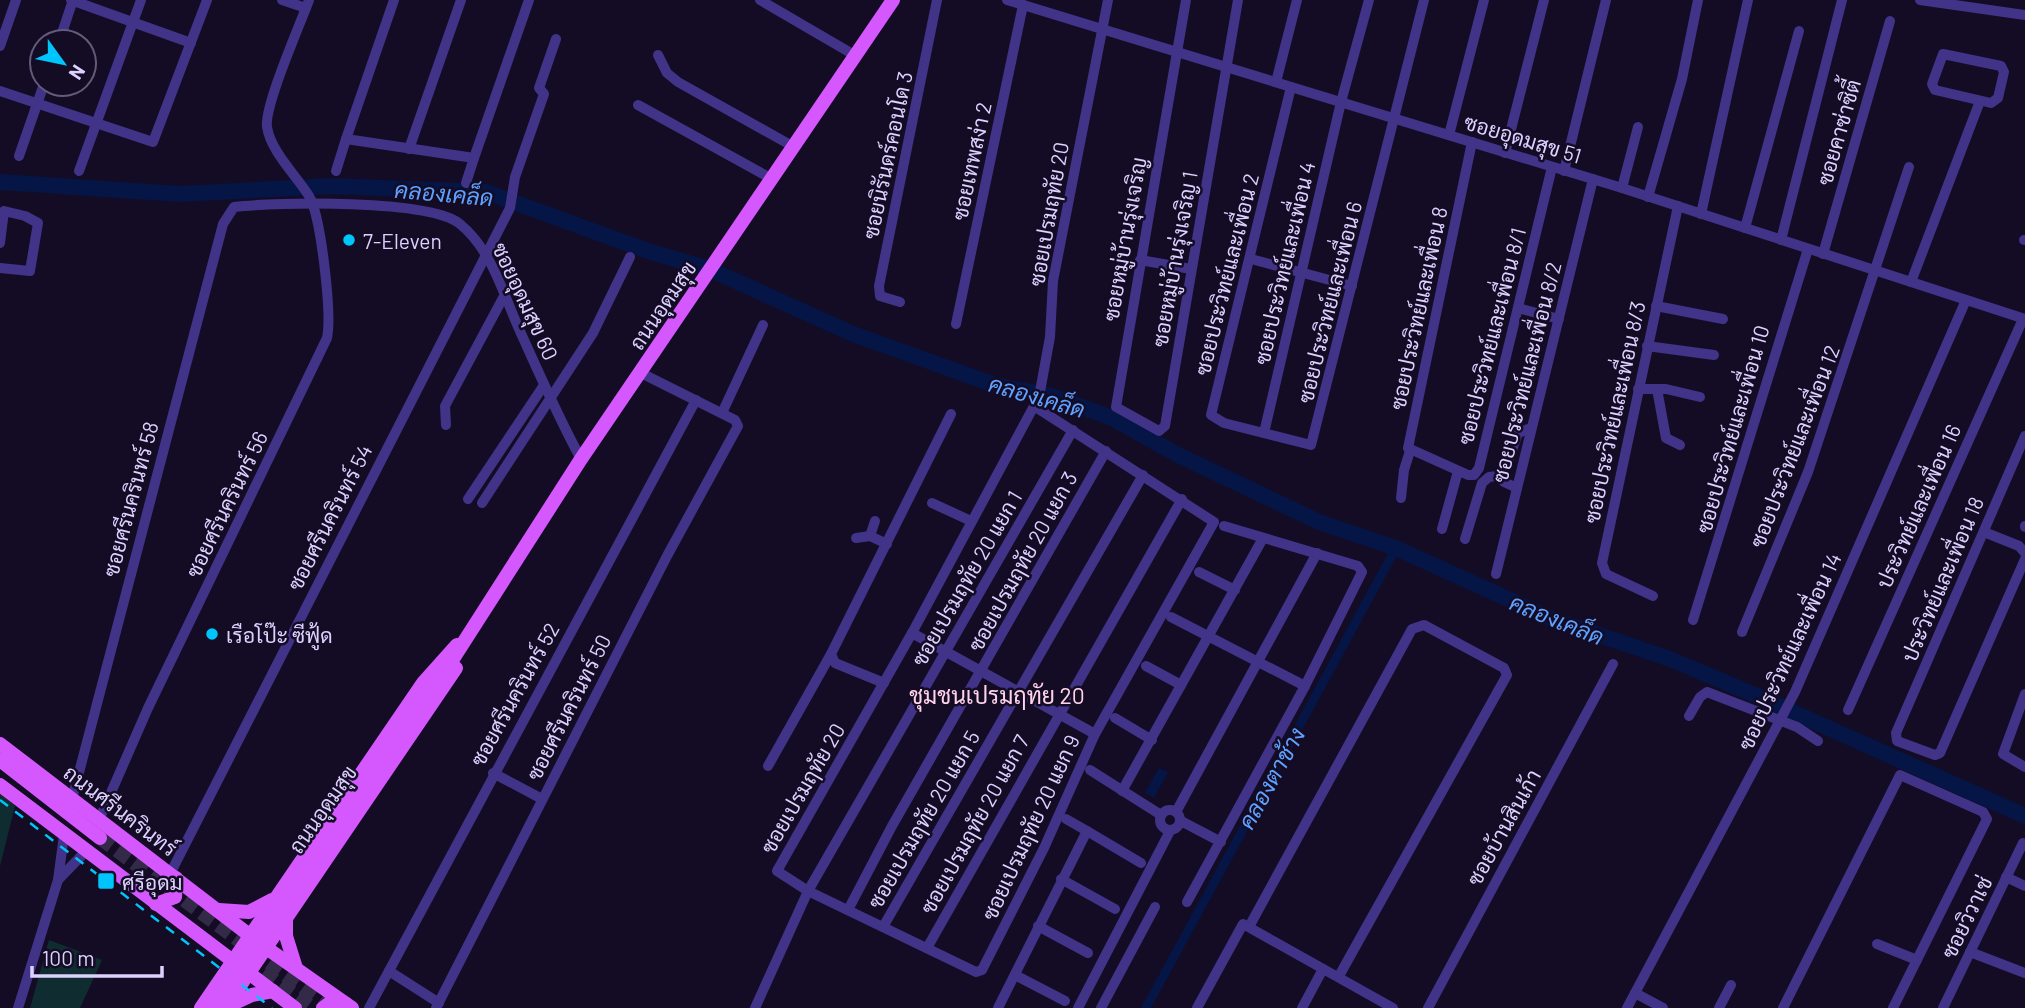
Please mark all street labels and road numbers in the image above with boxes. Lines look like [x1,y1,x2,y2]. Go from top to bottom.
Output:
street label: ซอยนิรันดร์คอนโด 3 [857,69,917,241]
street label: ซอยคาซ่าซิตี้ [1805,74,1865,188]
street label: ซอยเทพสง่า 2 [946,100,996,222]
street label: ซอยอุดมสุข 51 [1460,108,1585,171]
street label: ซอยเปรมฤทัย 20 [1023,140,1074,288]
street label: ซอยหมู่บ้านรุ่งเจริญ [1097,155,1155,324]
street label: ซอยประวิทย์และเพื่อน 4 [1243,158,1320,367]
street label: ซอยหมู่บ้านรุ่งเจริญ 1 [1146,169,1206,349]
street label: ซอยประวิทย์และเพื่อน 2 [1183,169,1263,378]
street label: ซอยประวิทย์และเพื่อน 6 [1286,197,1366,405]
street label: ซอยประวิทย์และเพื่อน 8 [1378,203,1452,412]
street label: ซอยประวิทย์และเพื่อน 8/1 [1446,223,1530,447]
street label: ซอยอุดมสุข 60 [485,238,564,365]
street label: ถนนอุดมสุข [623,256,703,356]
street label: ซอยประวิทย์และเพื่อน 8/2 [1481,258,1566,485]
street label: ซอยประวิทย์และเพื่อน 8/3 [1572,298,1650,525]
street label: ซอยประวิทย์และเพื่อน 10 [1685,320,1774,536]
street label: ซอยประวิทย์และเพื่อน 12 [1738,339,1844,551]
street label: ประวิทย์และเพื่อน 16 [1865,418,1965,592]
street label: ซอยศรีนครินทร์ 58 [97,419,163,579]
street label: ซอยศรีนครินทร์ 56 [180,427,272,581]
street label: ซอยศรีนครินทร์ 54 [282,440,376,594]
street label: ซอยเปรมฤทัย 20 แยก 3 [962,467,1083,656]
street label: ซอยเปรมฤทัย 20 แยก 1 [906,486,1027,670]
street label: ประวิทย์และเพื่อน 18 [1890,490,1988,665]
street label: ซอยประวิทย์และเพื่อน 14 [1727,546,1846,754]
street label: ซอยศรีนครินทร์ 52 [464,618,564,770]
street label: ซอยศรีนครินทร์ 50 [520,630,616,784]
street label: ซอยเปรมฤทัย 20 [755,719,850,858]
street label: ซอยเปรมฤทัย 20 แยก 5 [862,726,985,913]
street label: ซอยเปรมฤทัย 20 แยก 7 [914,730,1034,918]
street label: ซอยเปรมฤทัย 20 แยก 9 [976,730,1085,924]
street label: ถนนศรีนครินทร์ [59,759,183,861]
street label: ถนนอุดมสุข [283,760,364,859]
street label: ซอยบ้านสินเก้า [1461,765,1545,889]
street label: ซอยวิวาเช่ [1935,872,1997,962]

